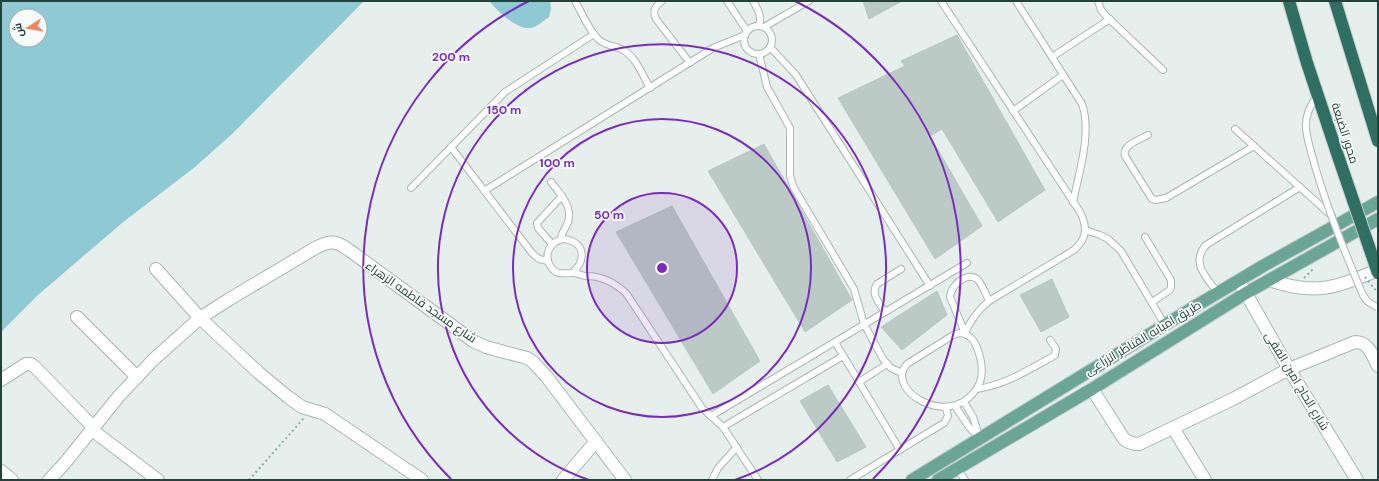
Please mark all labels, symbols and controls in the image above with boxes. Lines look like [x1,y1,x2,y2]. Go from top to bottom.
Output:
north arrow [8,8,48,48]
text: ش [10,22,27,38]
text: 200 m [432,49,470,65]
street label: محور الضبعة [1328,101,1362,165]
text: 150 m [487,102,521,118]
text: 100 m [539,155,575,171]
text: 50 m [594,207,624,223]
street label: شارع مسجد فاطمه الزهراء [362,257,480,347]
centre of rings [655,261,669,275]
street label: طريق امبابه القناطر الزراعى [1082,297,1204,379]
street label: شارع الحاج امين الفقى [1261,329,1333,433]

